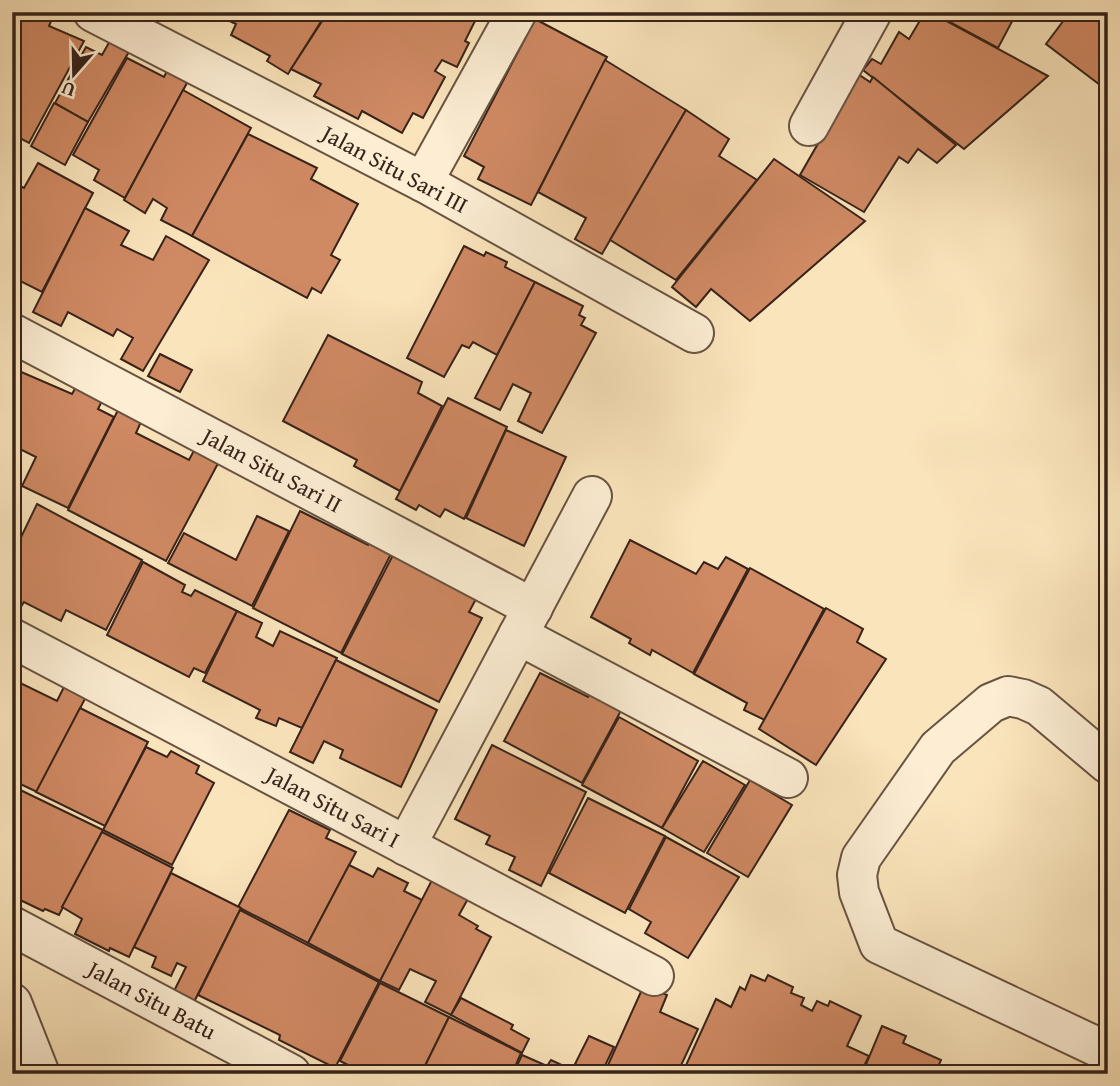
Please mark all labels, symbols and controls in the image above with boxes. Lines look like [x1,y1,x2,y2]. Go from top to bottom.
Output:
north arrow [38,38,108,108]
text: U [57,75,79,105]
street label: Jalan Situ Sari III [314,115,474,221]
street label: Jalan Situ Sari II [194,417,348,520]
street label: Jalan Situ Sari I [258,756,406,856]
street label: Jalan Situ Batu [79,950,223,1048]

